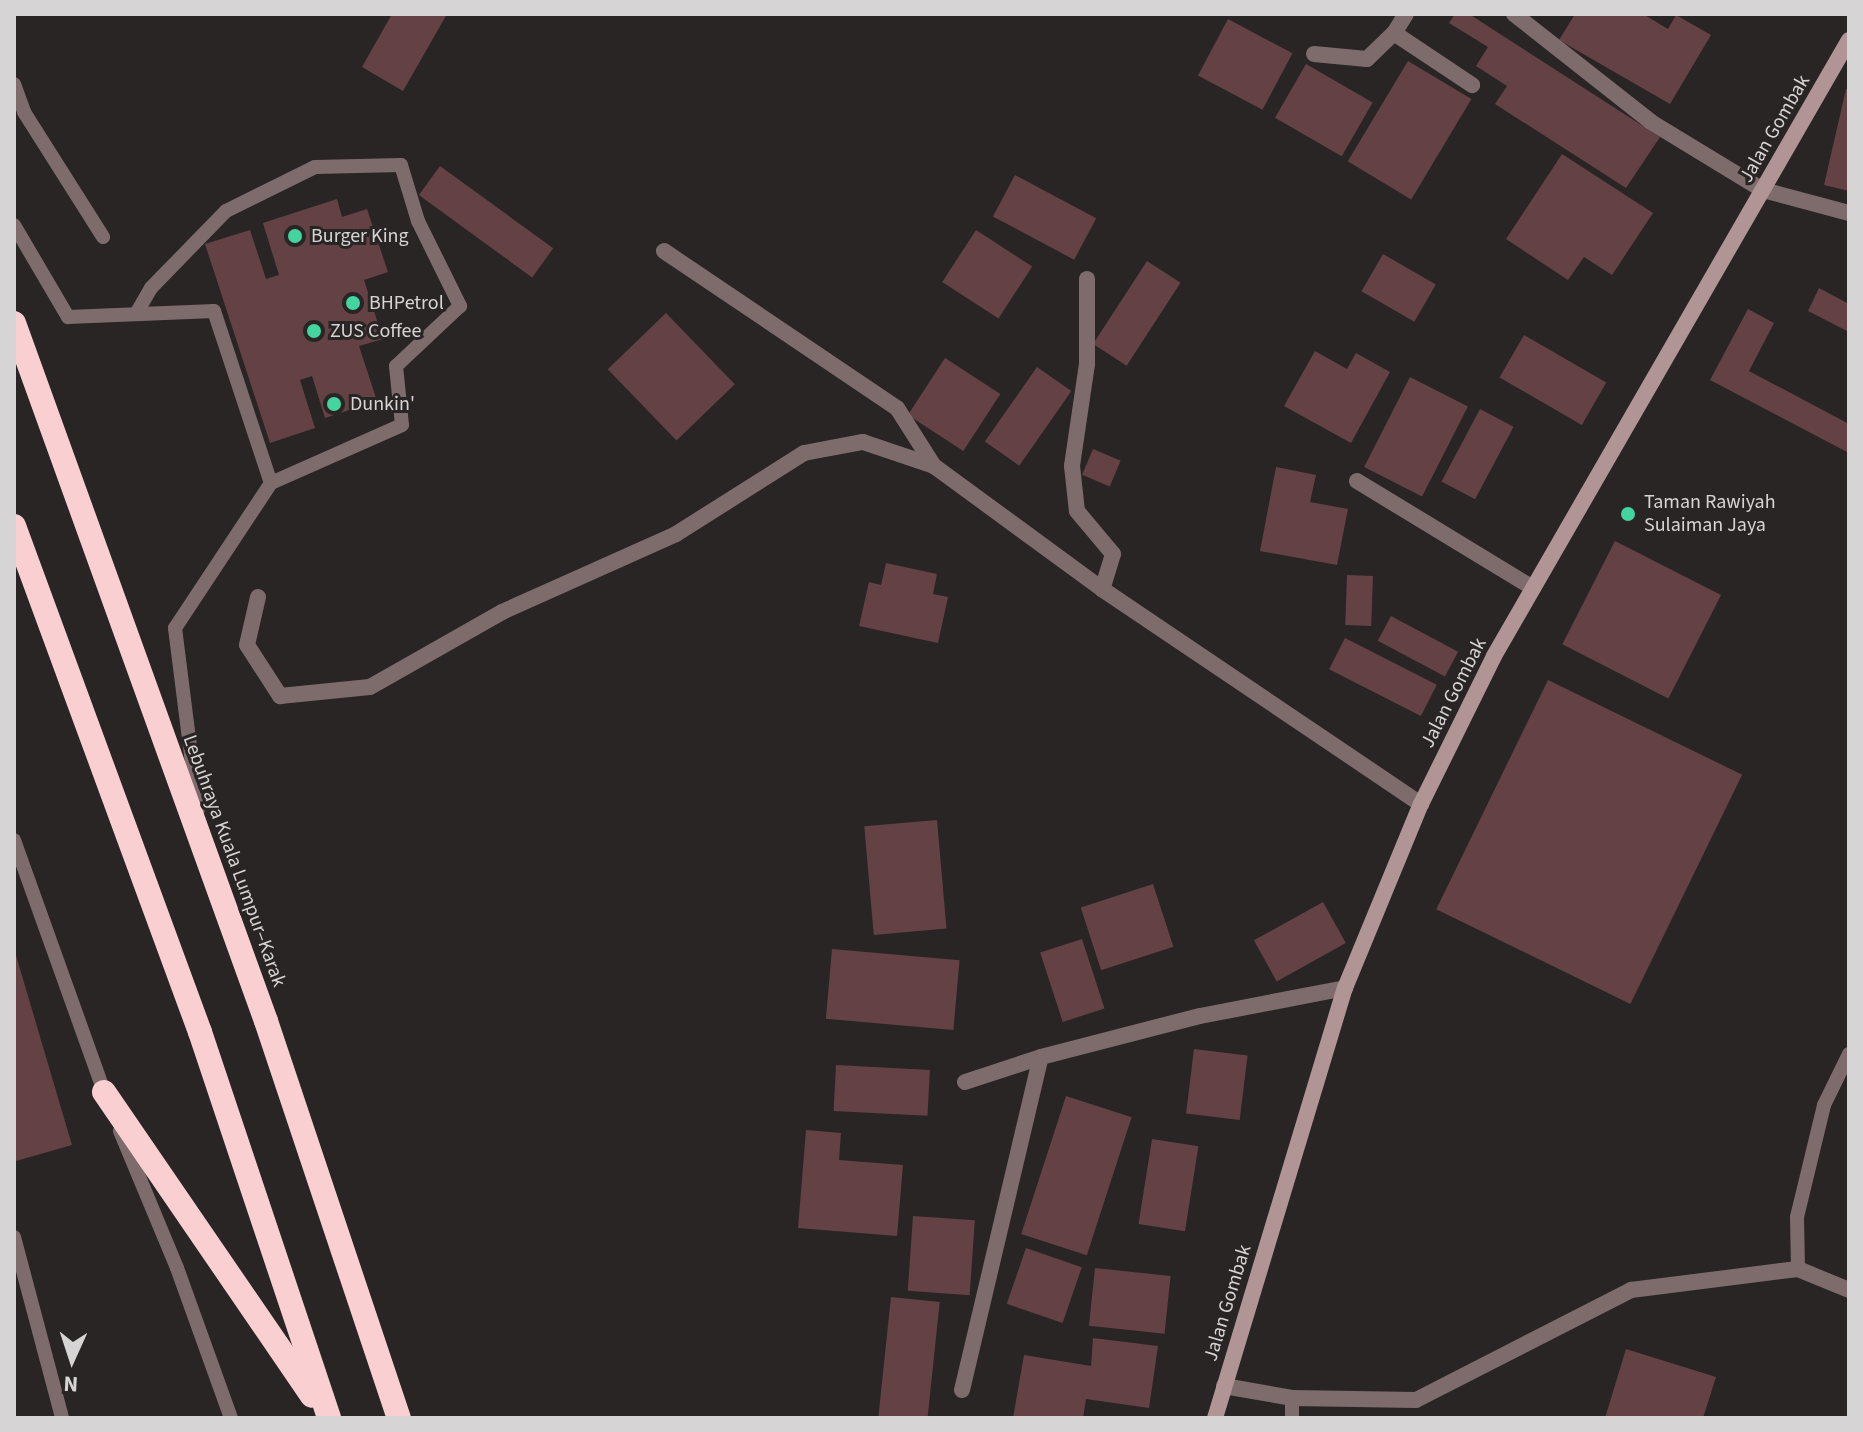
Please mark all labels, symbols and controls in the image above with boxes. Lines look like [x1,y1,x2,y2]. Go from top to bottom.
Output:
street label: Jalan Gombak [1735,71,1815,187]
place label: Burger King [311,224,409,248]
marker: Burger King [286,227,304,245]
place label: BHPetrol [369,291,444,315]
marker: BHPetrol [344,294,362,312]
place label: ZUS Coffee [330,319,421,343]
marker: ZUS Coffee [305,322,323,340]
place label: Dunkin' [350,392,415,416]
marker: Dunkin' [325,395,343,413]
place label: Taman Rawiyah Sulaiman Jaya [1644,490,1776,537]
marker: Taman Rawiyah Sulaiman Jaya [1619,505,1637,523]
street label: Jalan Gombak [1416,634,1492,752]
street label: Lebuhraya Kuala Lumpur–Karak [177,732,291,990]
street label: Jalan Gombak [1199,1242,1257,1364]
north arrow [32,1320,112,1400]
text: N [63,1368,79,1400]

